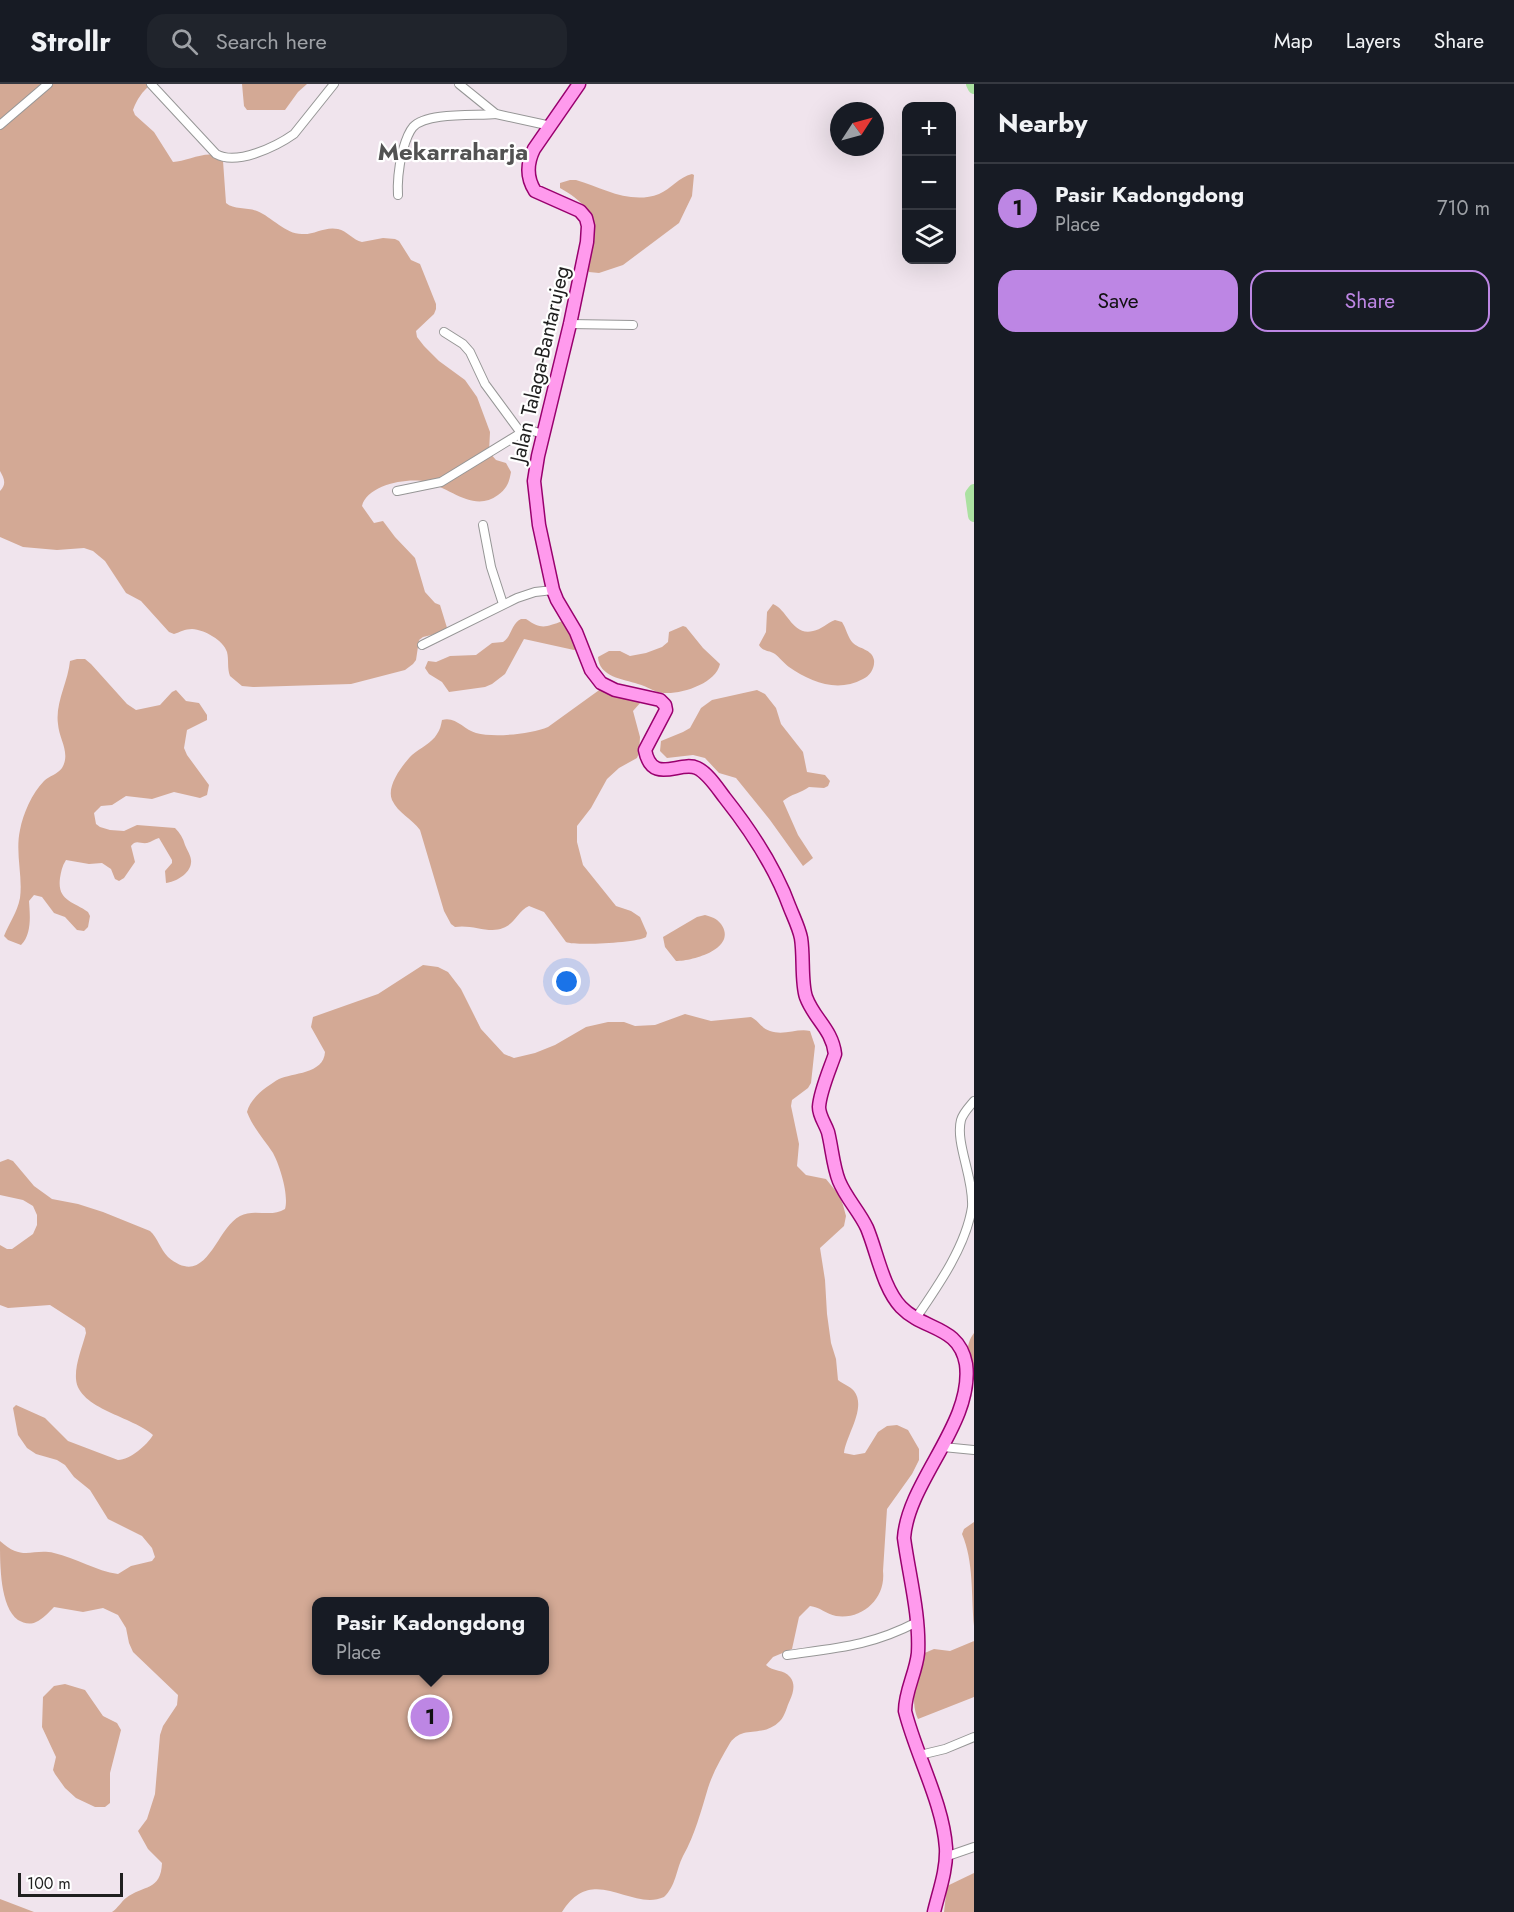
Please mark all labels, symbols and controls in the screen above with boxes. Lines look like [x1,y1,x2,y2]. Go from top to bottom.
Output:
search box [147,14,567,68]
text: Strollr [30,21,111,62]
icon: search [168,25,201,58]
text: Search here [216,25,327,57]
text: Map [1274,26,1313,56]
text: Layers [1346,26,1401,56]
text: Share [1434,26,1484,56]
north arrow [830,102,884,156]
map controls [902,102,956,264]
button: + [902,102,956,156]
text: Nearby [998,104,1087,142]
district label: Mekarraharja [378,134,528,169]
button: − [902,156,956,210]
text: Pasir Kadongdong [1055,178,1244,210]
text: 1 [1012,194,1023,223]
text: 710 m [1437,194,1490,223]
button: layers [902,210,956,264]
text: Place [1055,210,1100,239]
street label: Jalan Talaga-Bantarujeg [502,263,577,468]
button: Save [998,270,1238,332]
button: Share [1250,270,1490,332]
your location [552,967,581,996]
popup [312,1597,549,1675]
text: Pasir Kadongdong [336,1606,525,1638]
text: Place [336,1638,381,1667]
pin: 1 [410,1694,450,1740]
scale bar [18,1870,123,1898]
text: 100 m [27,1872,71,1895]

